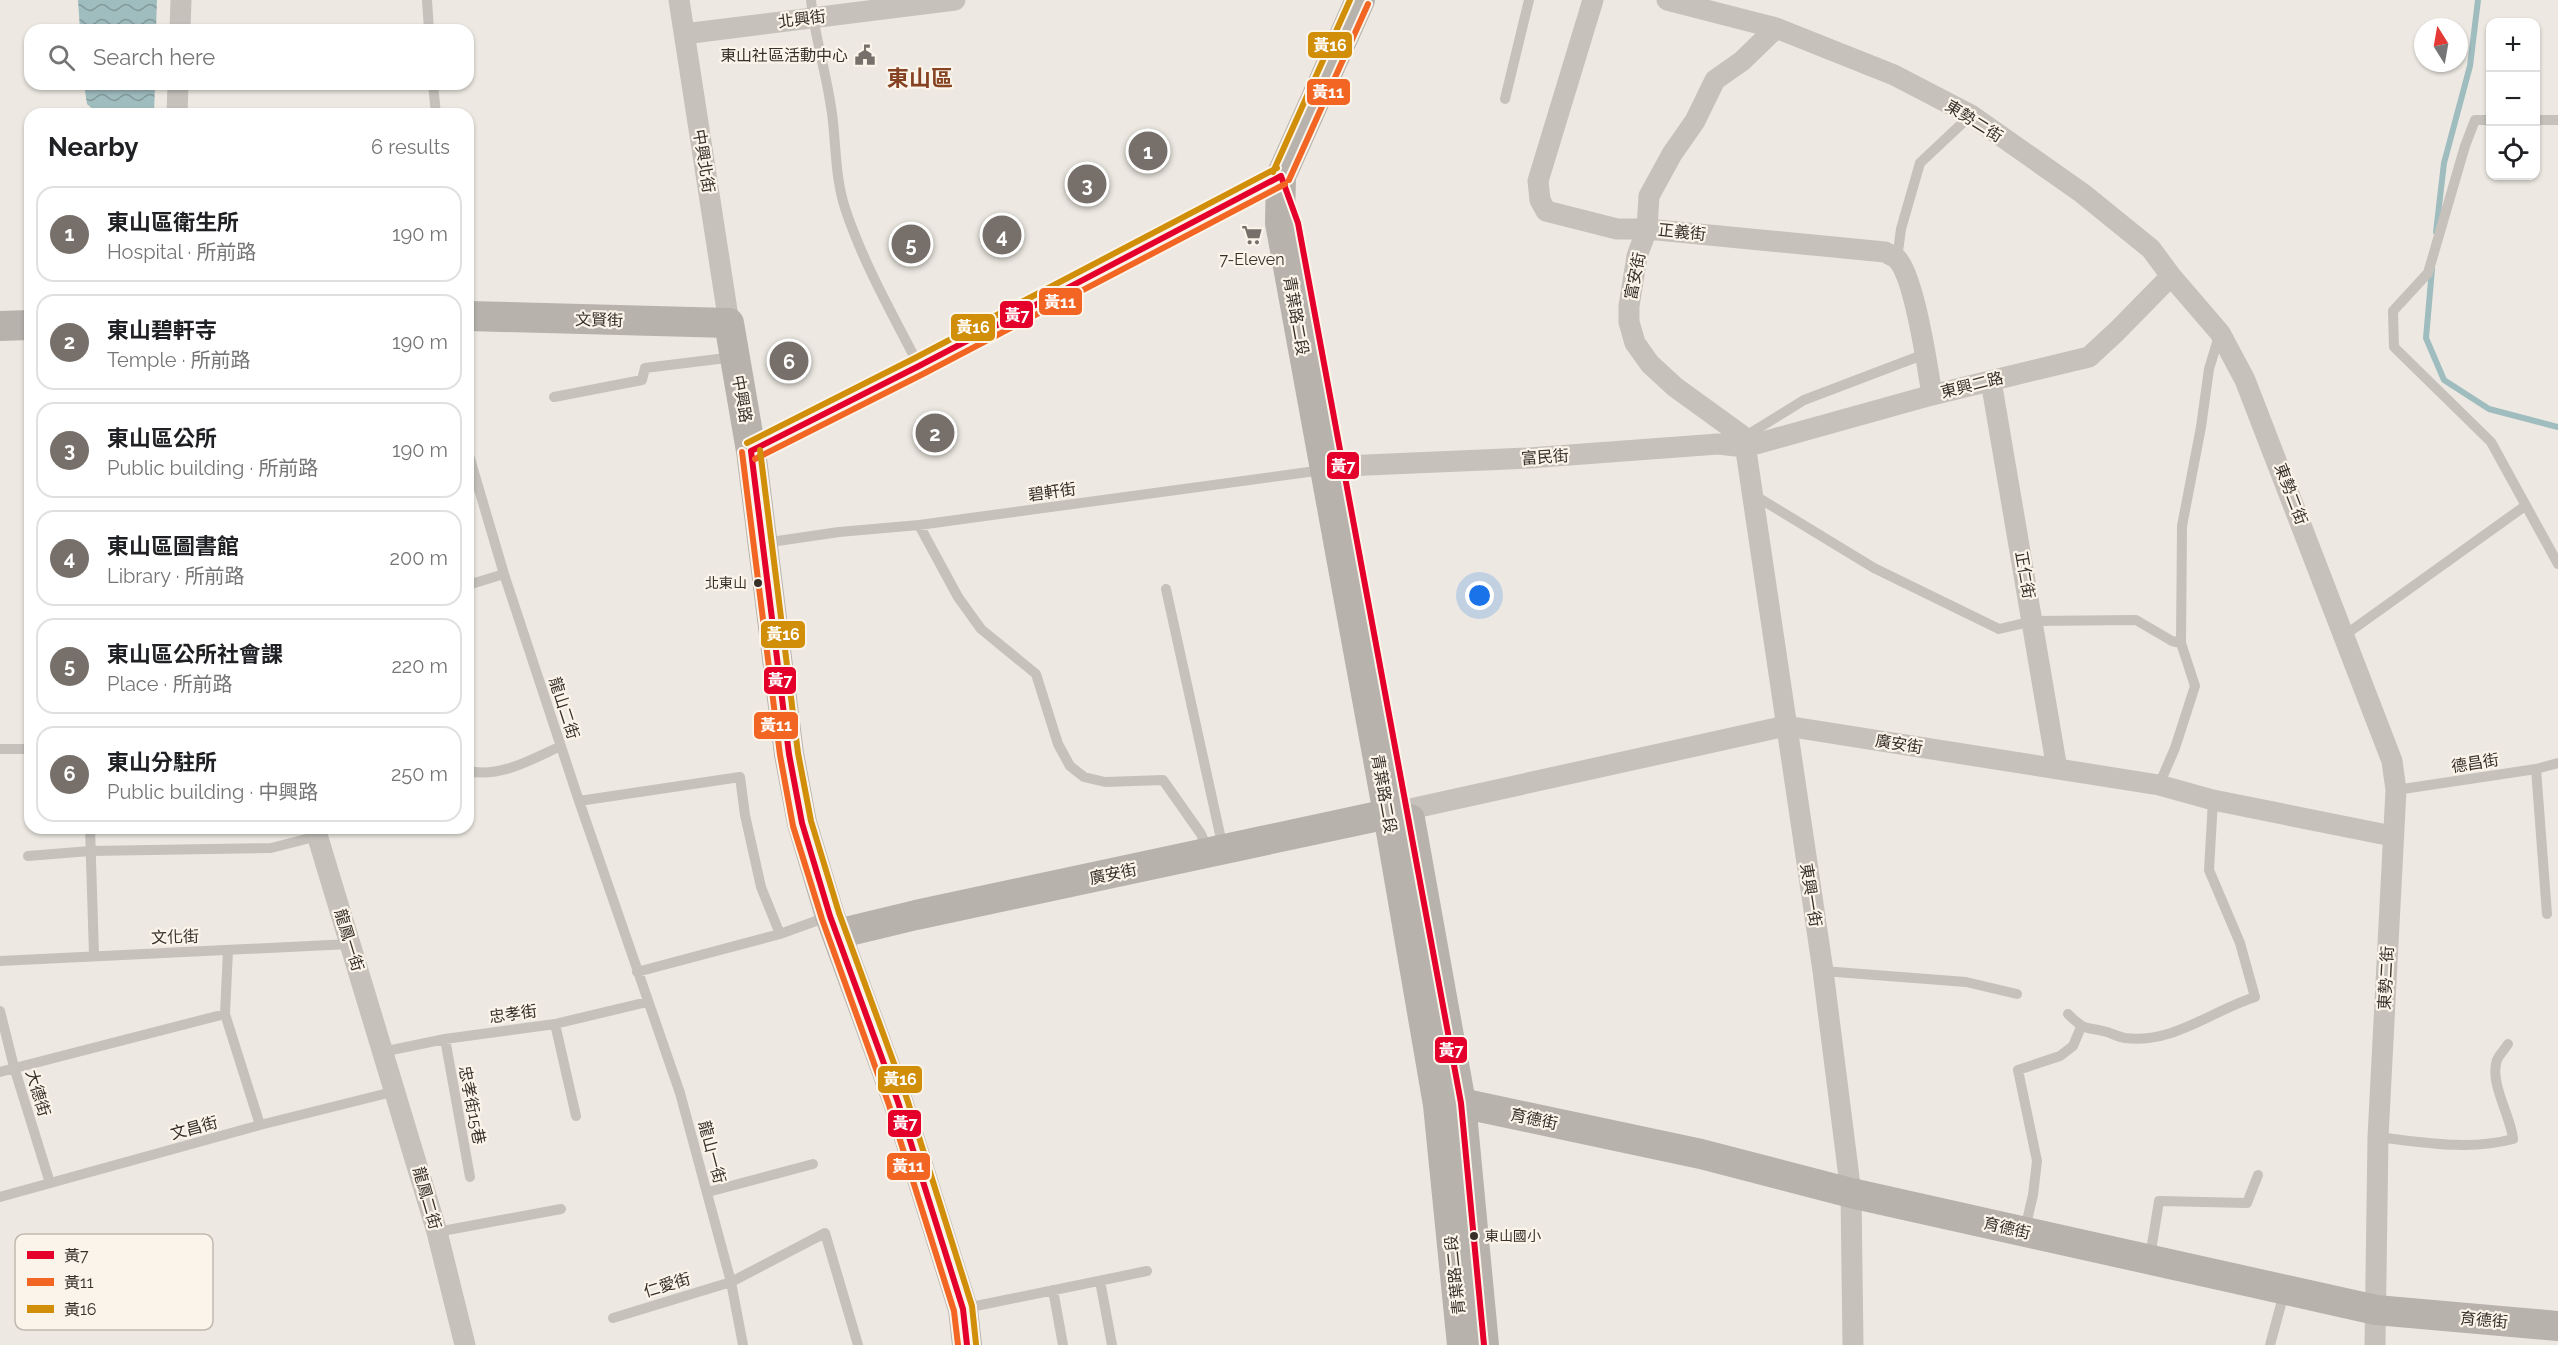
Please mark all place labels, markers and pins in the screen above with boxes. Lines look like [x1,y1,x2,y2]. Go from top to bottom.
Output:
public building icon: 東山社區活動中心 [853,43,877,67]
place label: 東山社區活動中心 [720,46,848,65]
pin: 1 [1128,128,1168,174]
pin: 3 [1068,162,1106,207]
pin: 4 [982,212,1022,258]
pin: 5 [892,222,930,266]
supermarket icon: 7-Eleven [1240,223,1264,247]
place label: 7-Eleven [1219,250,1285,269]
pin: 6 [770,338,808,384]
pin: 2 [916,410,954,456]
place label: 北東山 [705,575,747,591]
marker: 北東山 [752,577,764,589]
place label: 東山國小 [1485,1228,1541,1244]
marker: 東山國小 [1468,1230,1480,1242]

